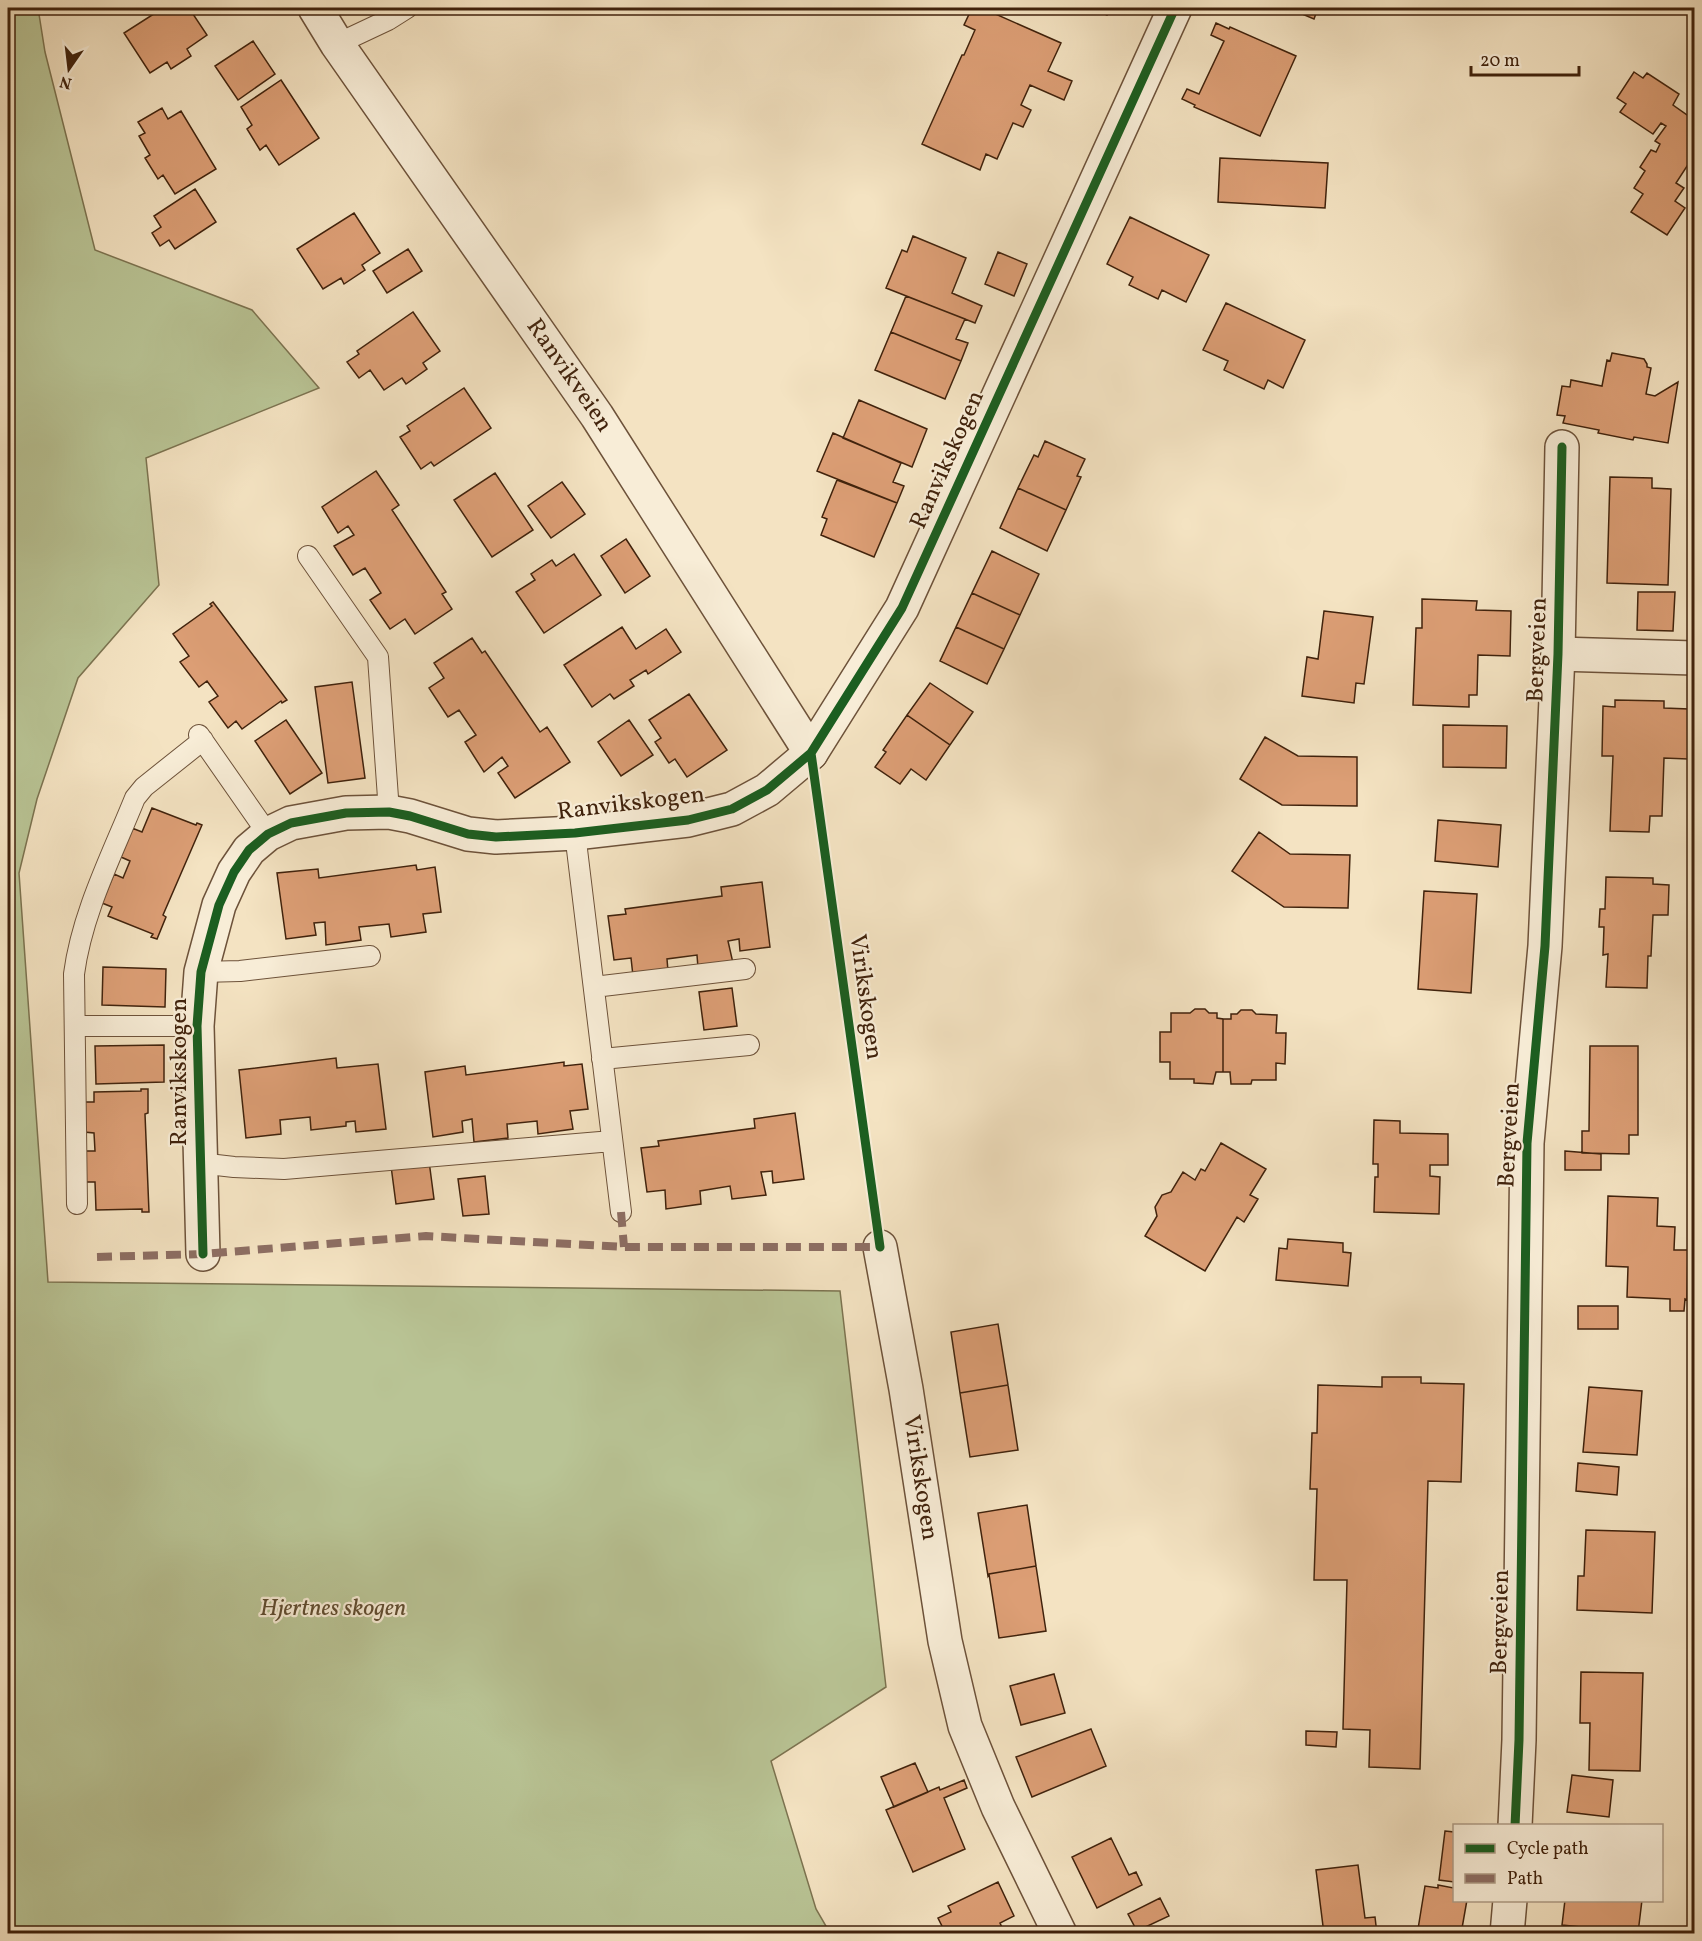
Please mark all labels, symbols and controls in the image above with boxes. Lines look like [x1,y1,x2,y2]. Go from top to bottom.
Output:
north arrow [39,39,99,99]
scale bar [1471,39,1579,77]
text: 20 m [1480,49,1520,74]
text: N [57,69,74,94]
street label: Ranvikveien [517,312,620,439]
street label: Ranvikskogen [902,385,994,535]
street label: Bergveien [1519,597,1557,703]
street label: Ranvikskogen [555,778,707,830]
street label: Virikskogen [839,932,891,1062]
street label: Ranvikskogen [163,998,197,1146]
street label: Bergveien [1490,1081,1530,1189]
street label: Virikskogen [893,1412,946,1543]
street label: Bergveien [1483,1569,1519,1675]
park label: Hjertnes skogen [260,1592,406,1626]
legend [1453,1824,1663,1902]
text: Cycle path [1507,1837,1589,1862]
text: Path [1507,1867,1543,1892]

